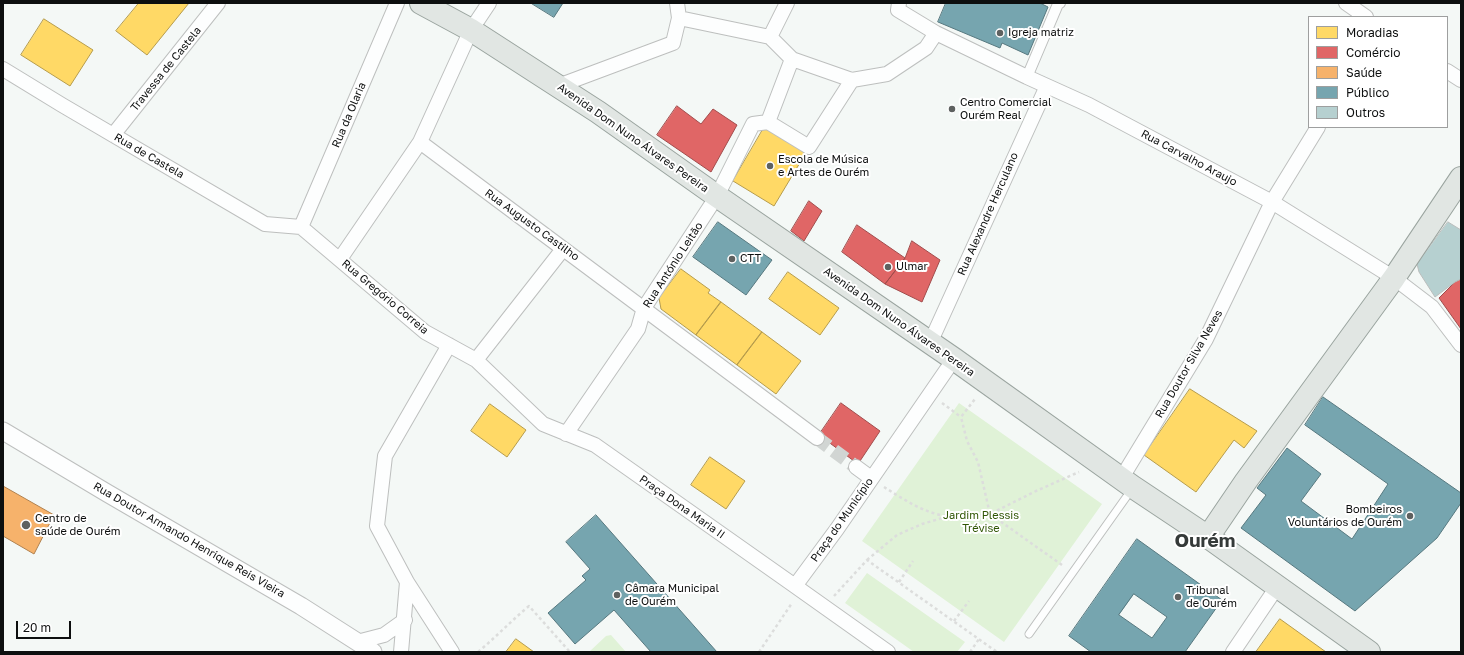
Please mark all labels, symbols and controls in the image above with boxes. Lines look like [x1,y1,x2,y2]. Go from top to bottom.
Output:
legend [1308,16,1448,128]
street label: Travessa de Castela [128,24,204,114]
text: Moradias [1346,25,1399,40]
place label: Igreja matriz [1008,26,1074,40]
marker: Igreja matriz [995,28,1005,38]
text: Comércio [1346,45,1400,60]
text: Saúde [1346,65,1382,80]
street label: Rua da Olaria [329,80,369,150]
street label: Avenida Dom Nuno Álvares Pereira [555,81,711,195]
text: Público [1346,85,1389,100]
place label: Centro Comercial Ourém Real [960,96,1051,122]
marker: Centro Comercial Ourém Real [947,104,957,114]
text: Outros [1346,105,1385,120]
street label: Rua Carvalho Araujo [1139,127,1239,189]
street label: Rua de Castela [112,131,186,181]
street label: Rua Alexandre Herculano [955,150,1021,278]
place label: Escola de Música e Artes de Ourém [778,153,869,179]
marker: Escola de Música e Artes de Ourém [765,161,775,171]
street label: Rua Augusto Castilho [482,186,582,264]
street label: Rua António Leitão [640,220,706,310]
place label: CTT [740,252,761,266]
marker: CTT [727,254,737,264]
street label: Rua Gregório Correia [339,257,431,337]
place label: Ulmar [896,260,928,274]
marker: Ulmar [883,262,893,272]
street label: Avenida Dom Nuno Álvares Pereira [821,265,977,379]
street label: Rua Doutor Silva Neves [1153,308,1225,420]
street label: Praça Dona Maria II [637,473,727,541]
street label: Praça do Município [808,475,876,565]
street label: Rua Doutor Armando Henrique Reis Vieira [91,480,287,600]
place label: Bombeiros Voluntários de Ourém [1288,503,1402,529]
park label: Jardim Plessis Trévise [943,509,1019,535]
marker: Bombeiros Voluntários de Ourém [1405,511,1415,521]
place label: Centro de saúde de Ourém [35,512,121,538]
marker: Centro de saúde de Ourém [20,519,32,531]
district label: Ourém [1175,530,1235,552]
place label: Câmara Municipal de Ourém [625,582,719,608]
place label: Tribunal de Ourém [1186,584,1237,610]
marker: Câmara Municipal de Ourém [612,590,622,600]
marker: Tribunal de Ourém [1173,592,1183,602]
scale bar [18,613,73,639]
text: 20 m [23,620,51,635]

